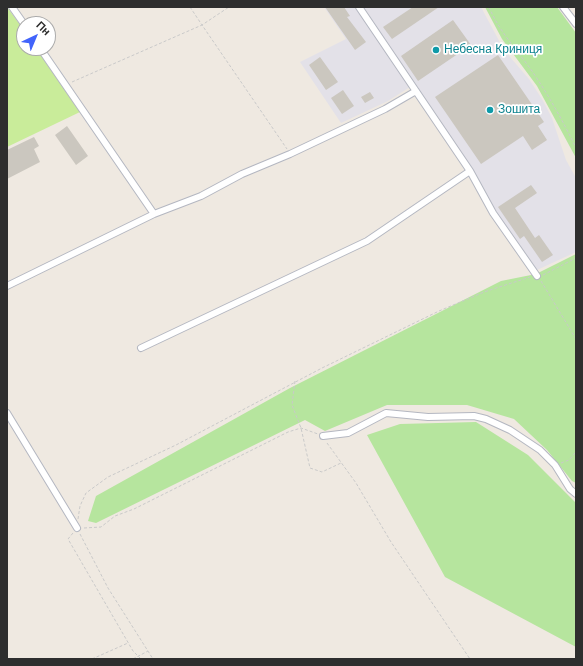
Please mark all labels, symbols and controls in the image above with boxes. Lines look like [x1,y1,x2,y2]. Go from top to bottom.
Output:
north arrow [16,16,56,56]
text: Пн [34,19,53,37]
place label: Небесна Криниця [444,43,542,57]
marker: Небесна Криниця [431,45,441,55]
place label: Зошита [498,103,540,117]
marker: Зошита [485,105,495,115]

